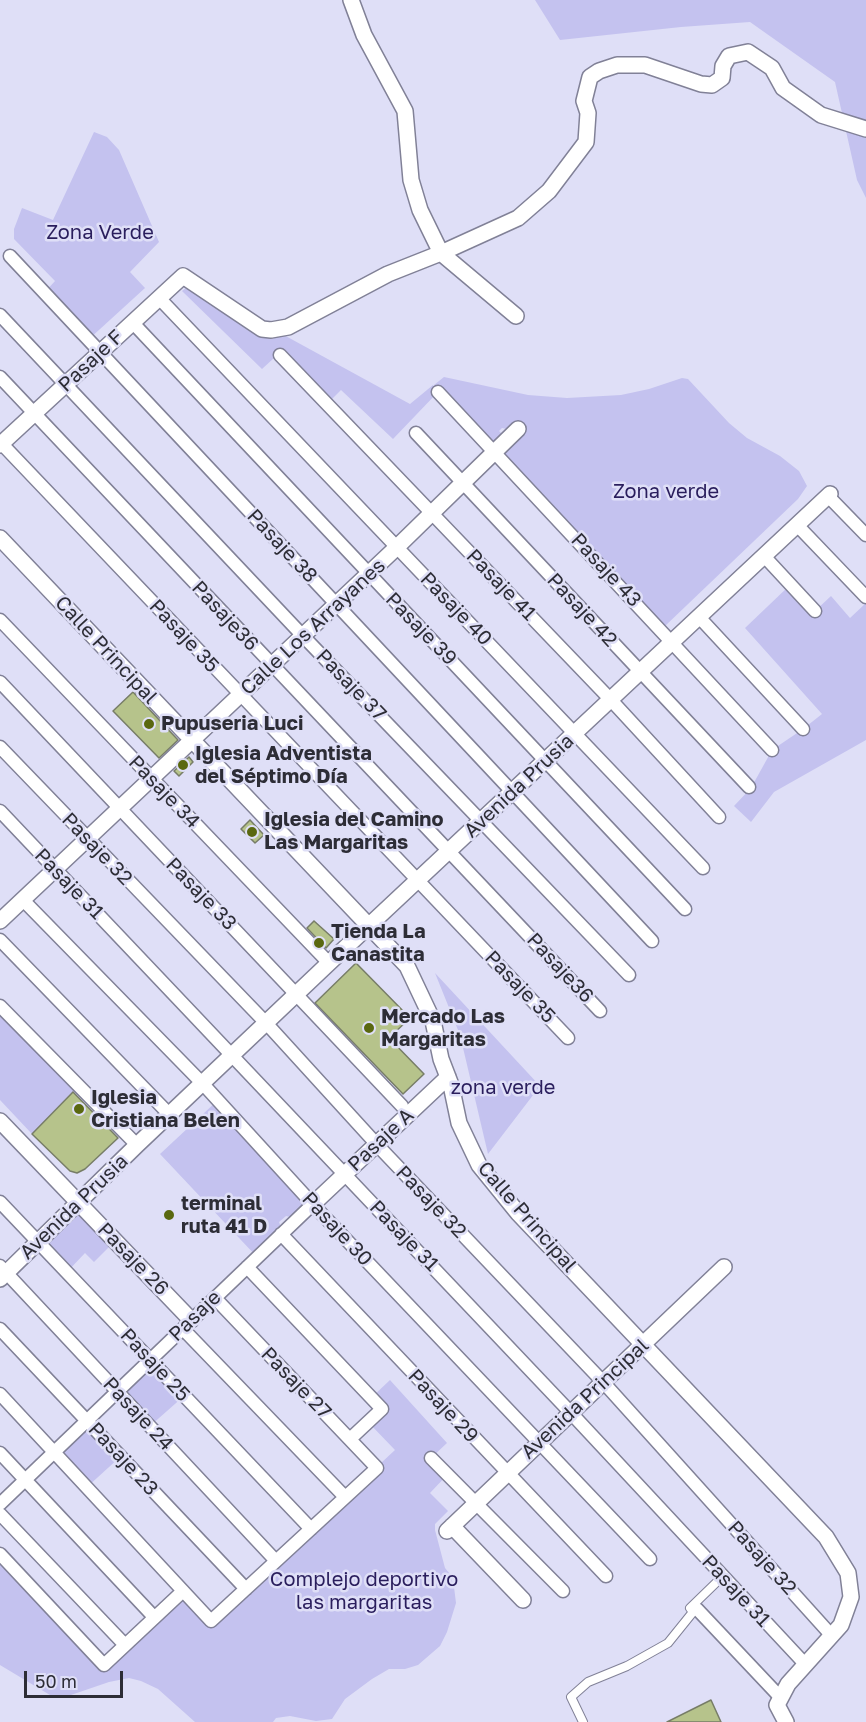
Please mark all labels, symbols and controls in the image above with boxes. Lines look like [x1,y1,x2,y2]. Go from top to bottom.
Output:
park label: Zona Verde [46,221,154,245]
street label: Pasaje F [54,325,128,397]
park label: Zona verde [613,480,719,504]
street label: Pasaje 38 [242,504,322,588]
street label: Pasaje 43 [566,528,646,612]
street label: Pasaje 41 [461,544,541,626]
street label: Calle Los Arrayanes [236,554,390,700]
street label: Pasaje 40 [415,567,497,651]
street label: Pasaje 42 [542,568,622,652]
street label: Pasaje36 [187,576,263,656]
street label: Pasaje 39 [380,588,462,670]
street label: Calle Principal [50,591,162,709]
street label: Pasaje 35 [144,594,224,678]
street label: Pasaje 37 [311,644,391,726]
place label: Pupuseria Luci [161,712,303,736]
marker: Pupuseria Luci [142,717,156,731]
street label: Avenida Prusia [459,729,579,843]
place label: Iglesia Adventista del Séptimo Día [195,742,372,789]
street label: Pasaje 34 [123,751,205,833]
marker: Iglesia Adventista del Séptimo Día [176,758,190,772]
street label: Pasaje 32 [57,808,137,890]
place label: Iglesia del Camino Las Margaritas [264,808,443,855]
marker: Iglesia del Camino Las Margaritas [245,825,259,839]
street label: Pasaje 31 [29,843,109,925]
street label: Pasaje 33 [161,853,241,935]
place label: Tienda La Canastita [331,920,425,967]
street label: Pasaje36 [522,928,598,1008]
marker: Tienda La Canastita [312,936,326,950]
street label: Pasaje 35 [480,946,560,1028]
place label: Mercado Las Margaritas [381,1005,505,1052]
marker: Mercado Las Margaritas [362,1021,376,1035]
park label: zona verde [451,1076,555,1100]
place label: Iglesia Cristiana Belen [91,1086,240,1133]
marker: Iglesia Cristiana Belen [72,1102,86,1116]
street label: Pasaje A [343,1103,419,1177]
street label: Avenida Prusia [15,1149,133,1265]
street label: Calle Principal [472,1157,582,1277]
street label: Pasaje 32 [391,1161,471,1243]
street label: Pasaje 30 [297,1187,377,1271]
place label: terminal ruta 41 D [181,1192,267,1239]
street label: Pasaje 31 [364,1195,444,1277]
marker: terminal ruta 41 D [162,1208,176,1222]
street label: Pasaje 26 [92,1218,174,1300]
street label: Pasaje [164,1285,226,1347]
street label: Pasaje 25 [115,1323,195,1407]
street label: Avenida Principal [516,1334,654,1464]
street label: Pasaje 27 [256,1342,336,1424]
street label: Pasaje 29 [403,1364,483,1448]
street label: Pasaje 24 [98,1372,178,1456]
street label: Pasaje 23 [83,1417,163,1501]
street label: Pasaje 32 [723,1516,801,1600]
street label: Pasaje 31 [697,1550,775,1632]
park label: Complejo deportivo las margaritas [270,1568,458,1615]
scale bar [27,1659,126,1697]
text: 50 m [35,1670,77,1692]

